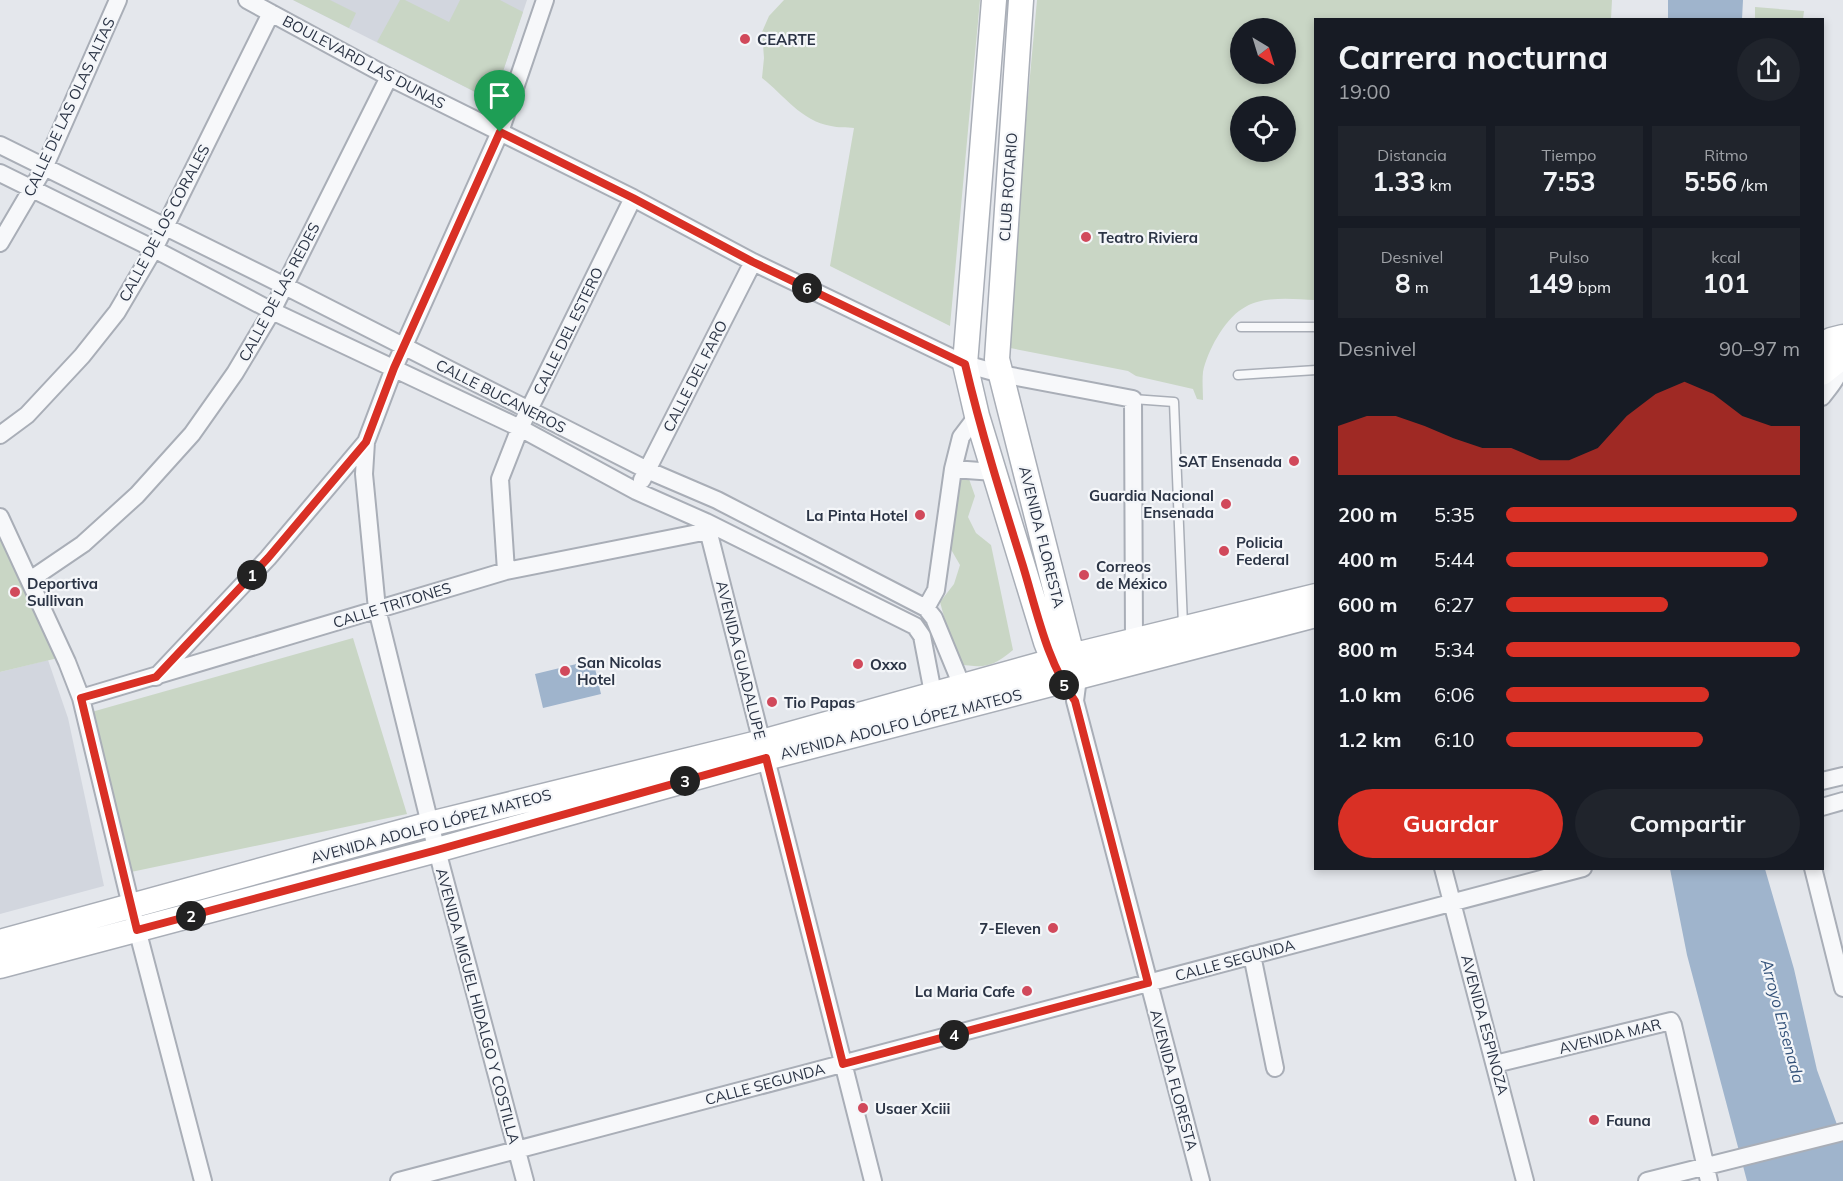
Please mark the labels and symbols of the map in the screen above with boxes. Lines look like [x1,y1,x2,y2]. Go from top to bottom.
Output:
street label: BOULEVARD LAS DUNAS [279,11,449,113]
street label: CALLE DE LAS OLAS ALTAS [19,15,119,199]
north arrow [1230,18,1296,84]
place label: CEARTE [757,30,816,49]
marker: CEARTE [738,32,752,46]
pin [474,70,525,132]
street label: CLUB ROTARIO [995,132,1021,242]
street label: CALLE DE LOS CORALES [114,141,214,305]
street label: CALLE DE LAS REDES [234,219,324,365]
place label: Teatro Riviera [1098,228,1198,247]
marker: Teatro Riviera [1079,230,1093,244]
street label: CALLE DEL ESTERO [529,264,607,398]
pin: 6 [792,273,822,303]
street label: CALLE DEL FARO [659,317,731,435]
street label: CALLE BUCANEROS [433,355,569,437]
place label: SAT Ensenada [1178,452,1282,471]
marker: SAT Ensenada [1287,454,1301,468]
street label: AVENIDA FLORESTA [1015,464,1069,610]
place label: Guardia Nacional Ensenada [1089,486,1214,522]
marker: Guardia Nacional Ensenada [1219,497,1233,511]
place label: La Pinta Hotel [806,506,908,525]
marker: La Pinta Hotel [913,508,927,522]
place label: Policia Federal [1236,533,1289,569]
marker: Policia Federal [1217,544,1231,558]
place label: Correos de México [1096,557,1167,593]
pin: 1 [237,560,267,590]
marker: Correos de México [1077,568,1091,582]
place label: Deportiva Sullivan [27,574,98,610]
street label: CALLE TRITONES [331,578,453,632]
street label: AVENIDA GUADALUPE [712,579,770,741]
marker: Deportiva Sullivan [8,585,22,599]
place label: San Nicolas Hotel [577,653,661,689]
place label: Oxxo [870,655,907,674]
marker: Oxxo [851,657,865,671]
marker: San Nicolas Hotel [558,664,572,678]
pin: 5 [1049,670,1079,700]
street label: AVENIDA ADOLFO LÓPEZ MATEOS [778,685,1024,763]
place label: Tio Papas [784,693,855,712]
marker: Tio Papas [765,695,779,709]
pin: 3 [670,766,700,796]
street label: AVENIDA ADOLFO LÓPEZ MATEOS [309,785,553,867]
street label: AVENIDA MIGUEL HIDALGO Y COSTILLA [432,866,524,1146]
pin: 2 [176,901,206,931]
place label: 7-Eleven [979,919,1041,938]
marker: 7-Eleven [1046,921,1060,935]
street label: CALLE SEGUNDA [1173,935,1297,985]
street label: AVENIDA ESPINOZA [1457,953,1513,1097]
water label: Arroyo Ensenada [1757,956,1809,1086]
place label: La Maria Cafe [915,982,1015,1001]
marker: La Maria Cafe [1020,984,1034,998]
street label: AVENIDA FLORESTA [1146,1007,1202,1153]
street label: AVENIDA MAR [1557,1014,1663,1058]
pin: 4 [939,1020,969,1050]
street label: CALLE SEGUNDA [703,1059,827,1109]
place label: Usaer Xciii [875,1099,950,1118]
marker: Usaer Xciii [856,1101,870,1115]
place label: Fauna [1606,1111,1651,1130]
marker: Fauna [1587,1113,1601,1127]

